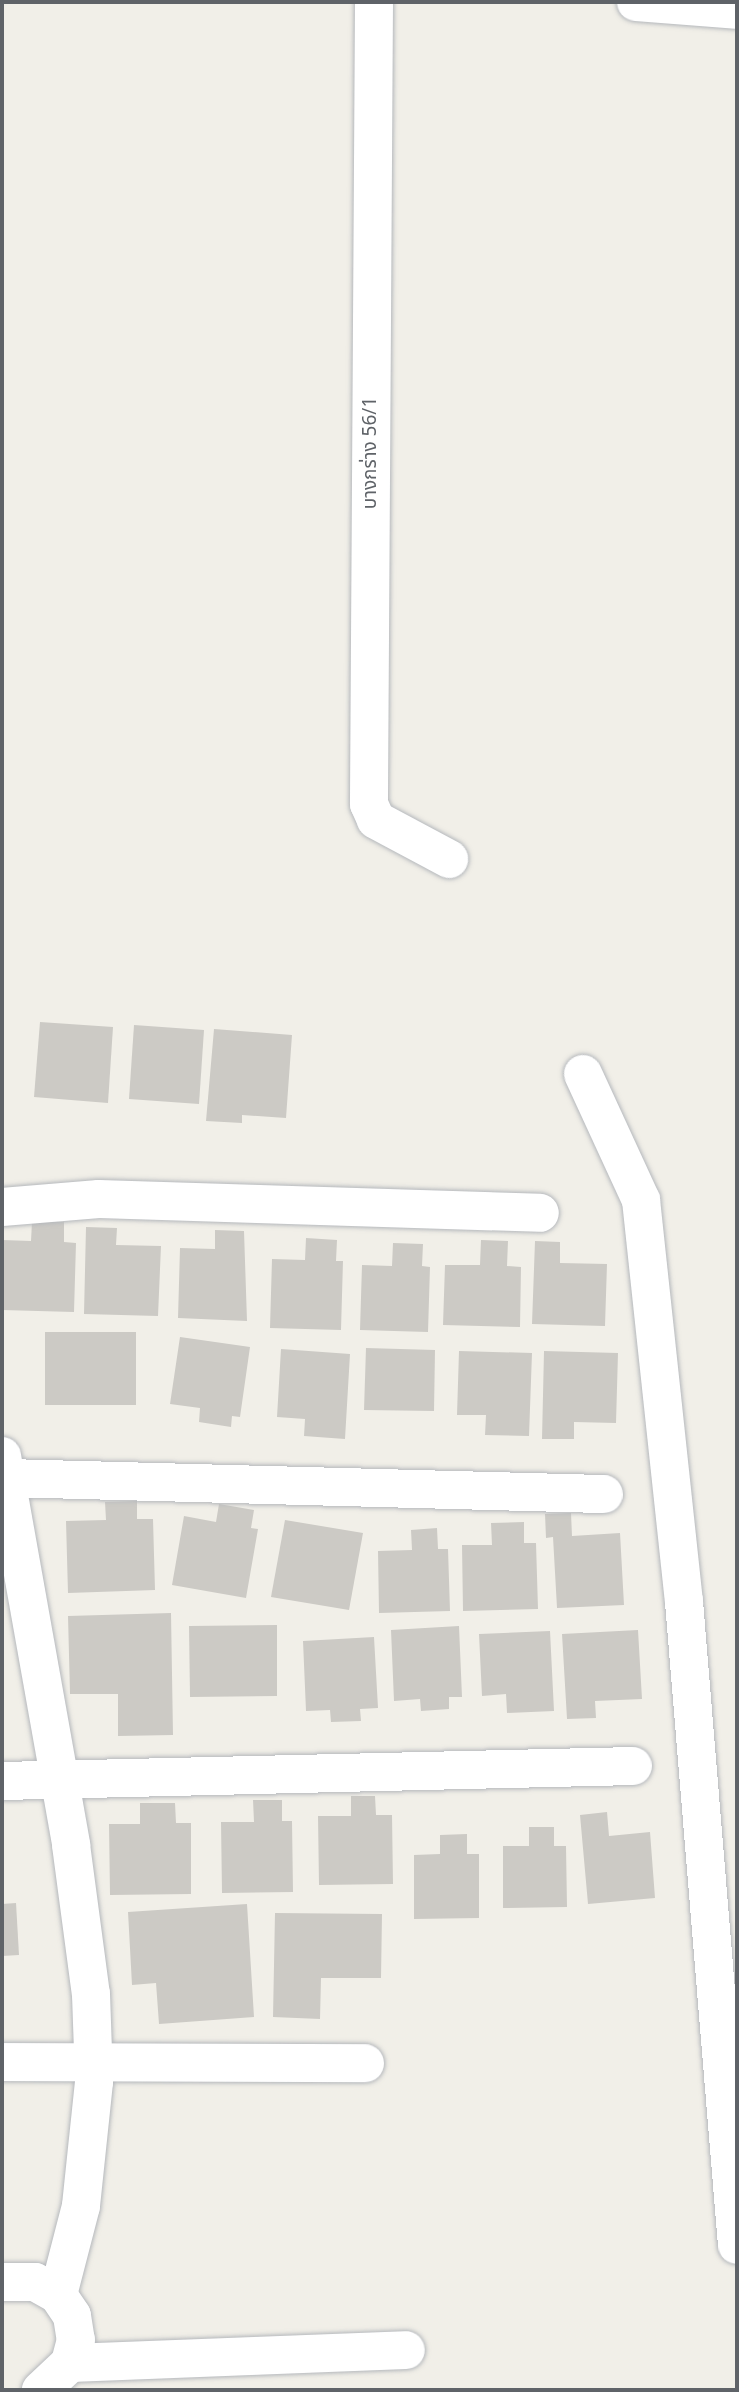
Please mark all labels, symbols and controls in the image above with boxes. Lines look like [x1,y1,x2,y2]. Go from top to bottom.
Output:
street label: บางกร่าง 56/1 [359,397,381,509]

